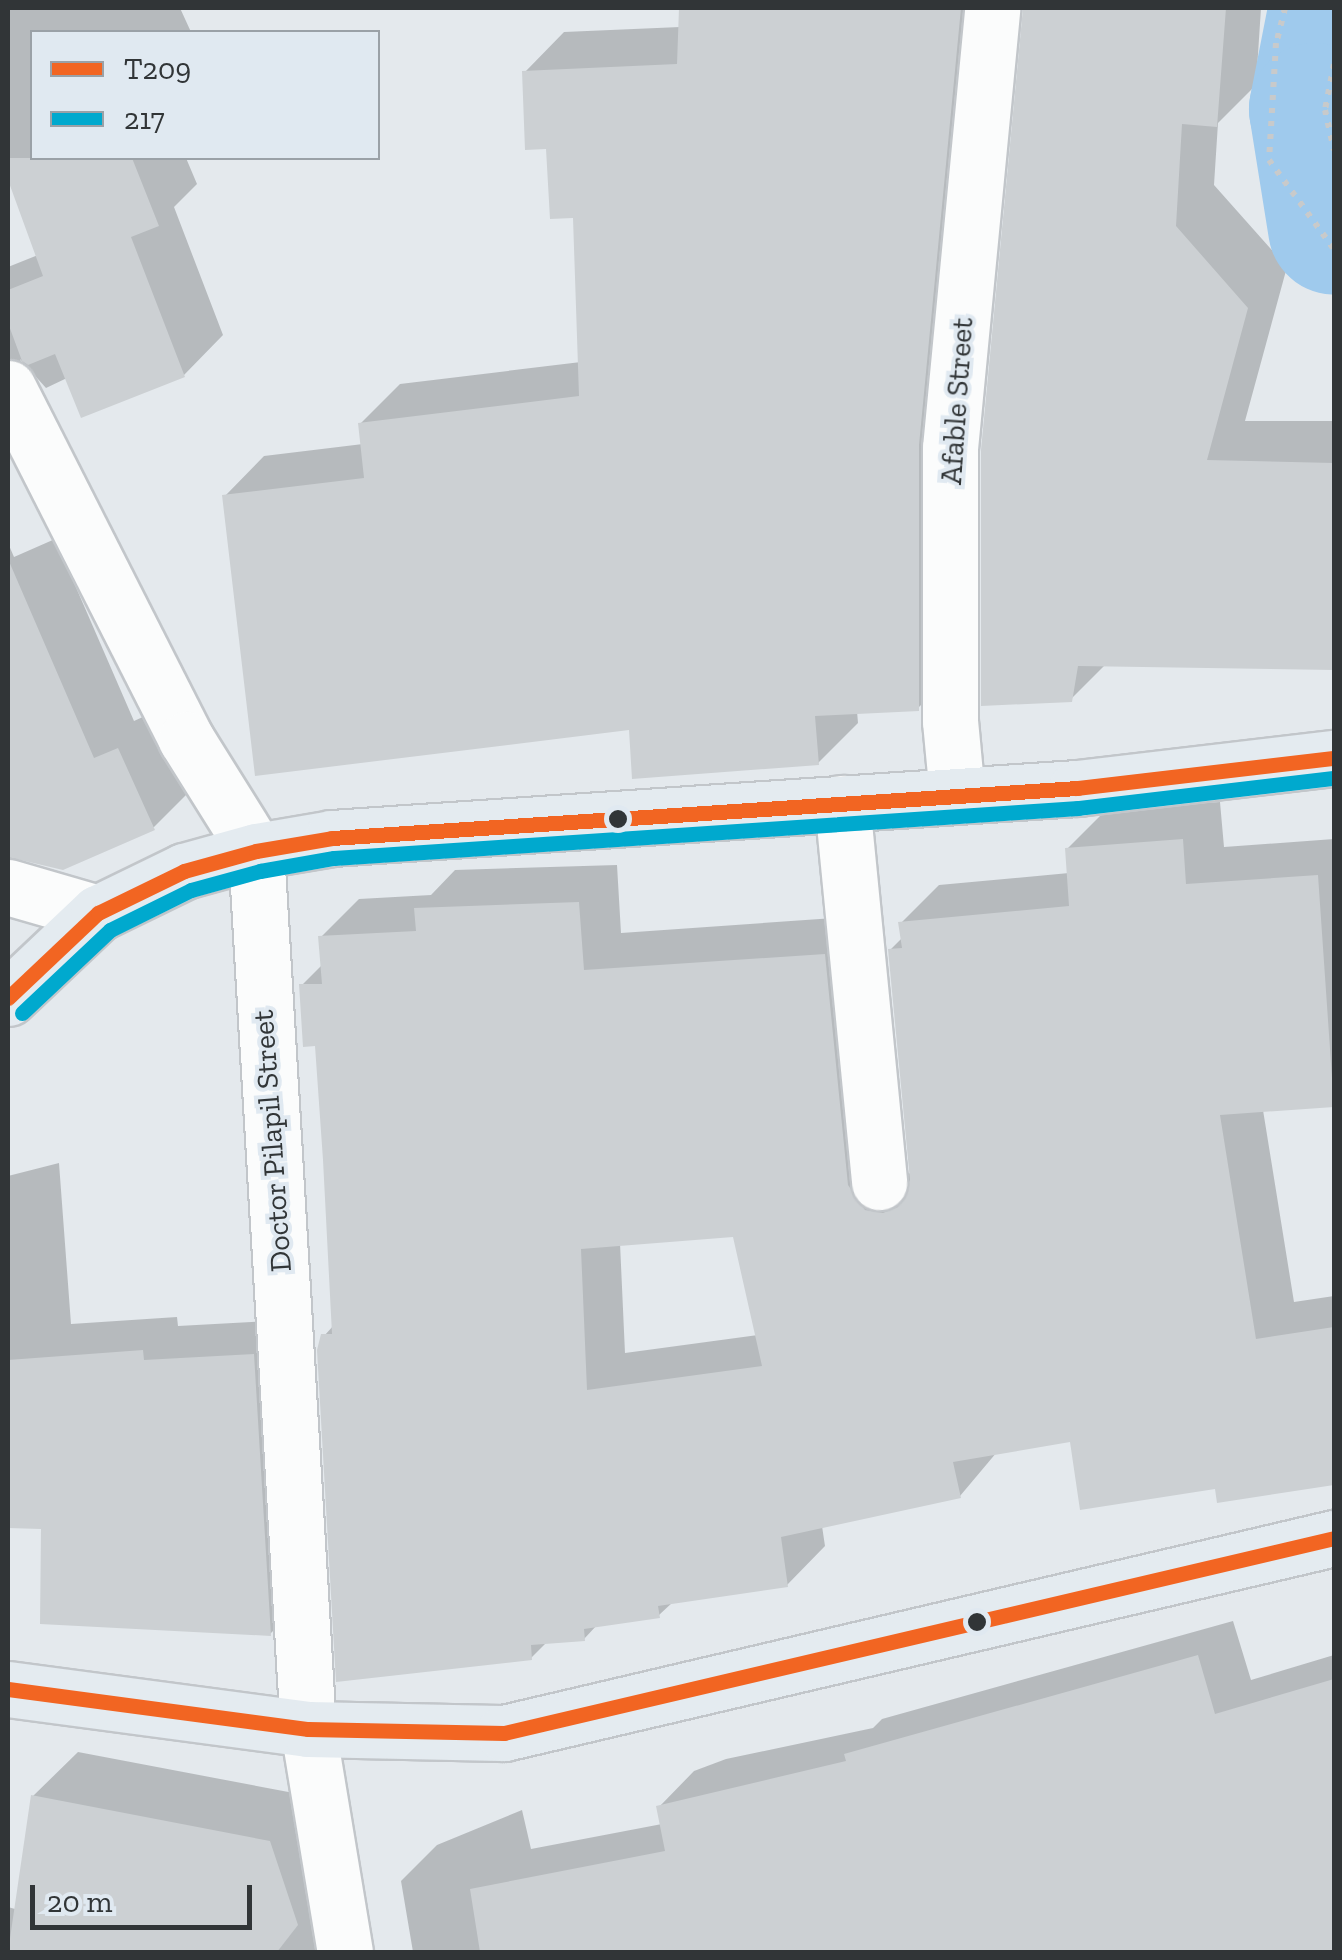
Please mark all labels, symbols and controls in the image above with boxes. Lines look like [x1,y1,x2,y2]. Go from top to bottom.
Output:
legend [30,30,380,160]
text: T209 [124,51,191,87]
text: 217 [124,101,165,137]
street label: Afable Street [933,316,981,486]
unlabelled marker [608,809,628,829]
street label: Doctor Pilapil Street [245,1008,299,1274]
unlabelled marker [967,1612,987,1632]
scale bar [35,1865,258,1927]
text: 20 m [47,1884,112,1920]

